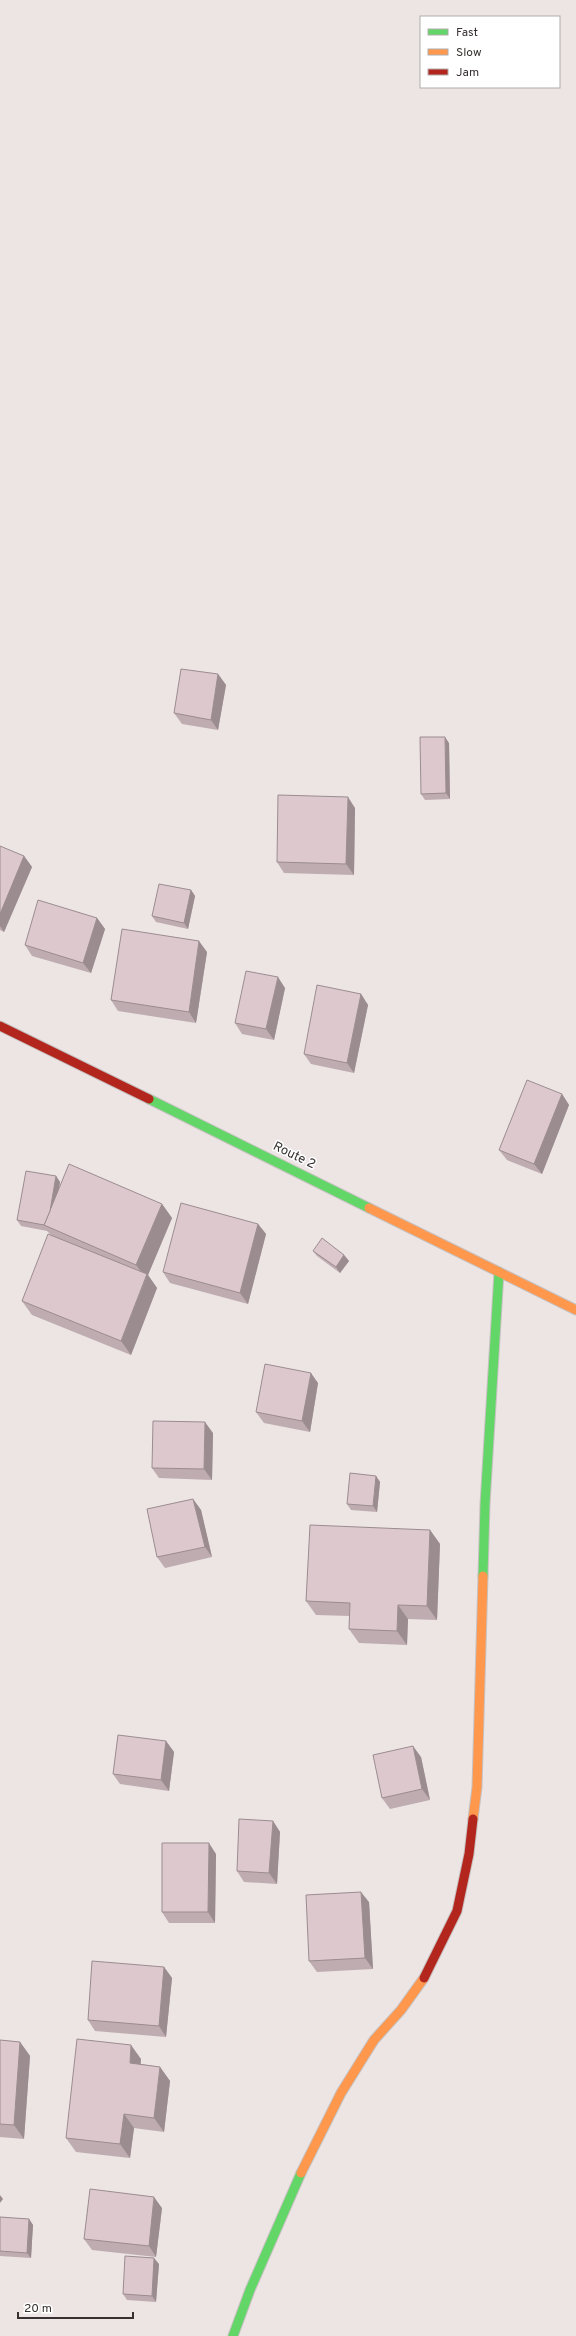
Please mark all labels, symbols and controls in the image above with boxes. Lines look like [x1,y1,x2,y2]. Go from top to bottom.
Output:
legend [420,16,560,88]
text: Fast [456,25,478,41]
text: Slow [456,45,482,61]
text: Jam [456,65,479,81]
street label: Route 2 [270,1139,318,1173]
scale bar [18,2294,133,2320]
text: 20 m [24,2301,52,2317]

